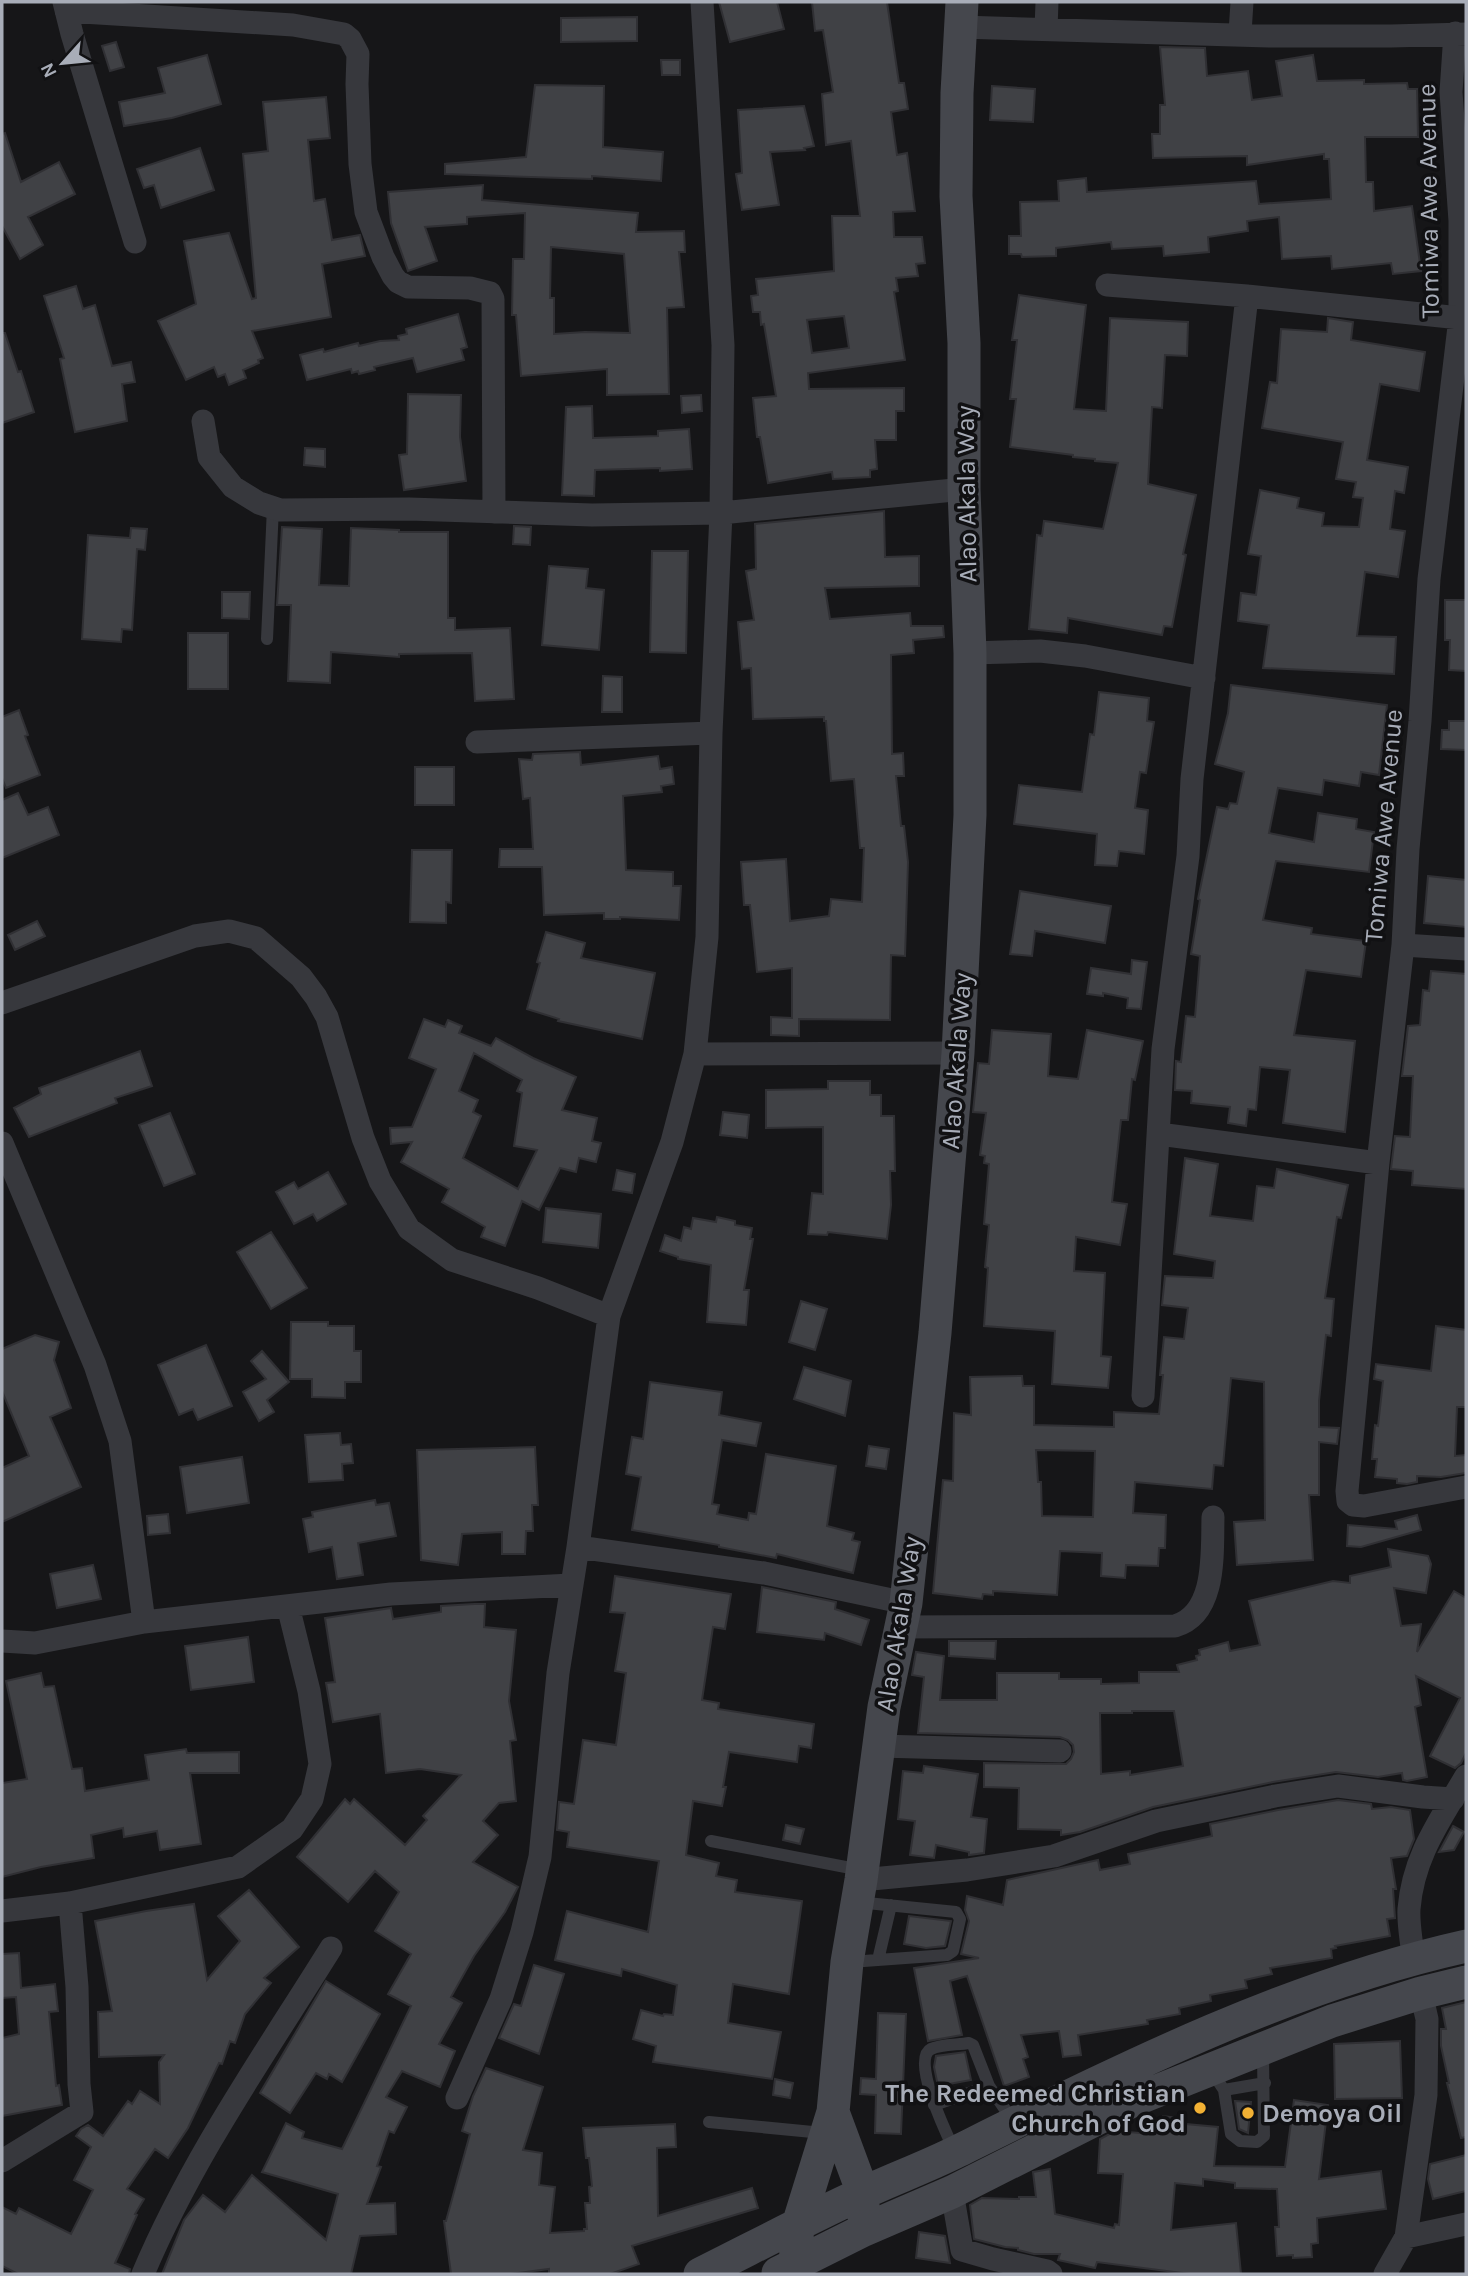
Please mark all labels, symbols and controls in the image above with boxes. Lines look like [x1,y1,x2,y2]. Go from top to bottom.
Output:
north arrow [28,28,98,98]
text: N [36,59,62,81]
street label: Tomiwa Awe Avenue [1411,83,1446,319]
street label: Alao Akala Way [949,405,984,583]
street label: Tomiwa Awe Avenue [1358,708,1409,944]
street label: Alao Akala Way [935,971,978,1151]
street label: Alao Akala Way [869,1534,928,1714]
place label: The Redeemed Christian Church of God [885,2078,1186,2139]
place label: Demoya Oil [1262,2098,1402,2129]
marker: The Redeemed Christian Church of God [1192,2100,1208,2116]
marker: Demoya Oil [1240,2105,1256,2121]

